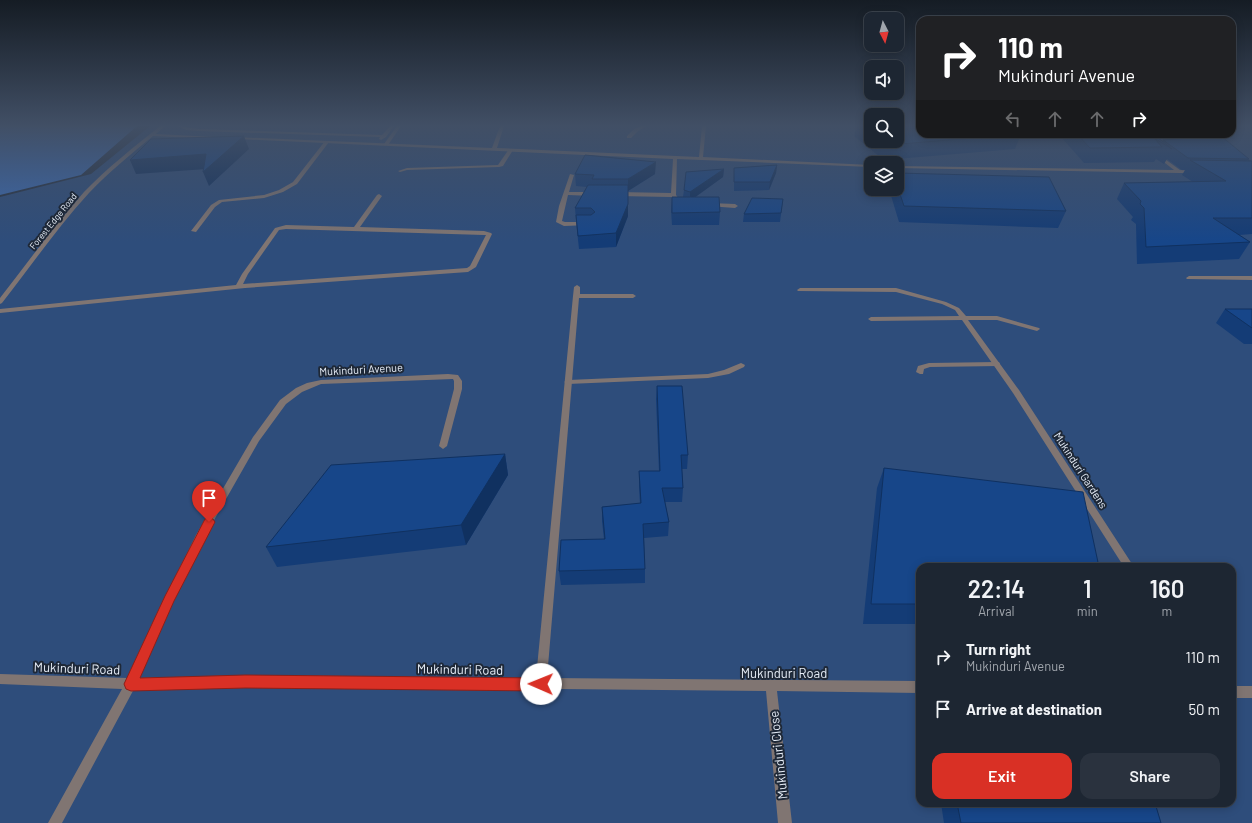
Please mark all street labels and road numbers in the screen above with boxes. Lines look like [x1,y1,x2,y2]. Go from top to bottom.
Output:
street label: Forest Edge Road [27,191,79,251]
street label: Mukinduri Avenue [319,360,403,378]
street label: Mukinduri Gardens [1052,429,1110,511]
street label: Mukinduri Road [34,658,120,678]
street label: Mukinduri Road [417,660,503,678]
street label: Mukinduri Road [741,665,827,681]
street label: Mukinduri Close [765,710,791,800]

